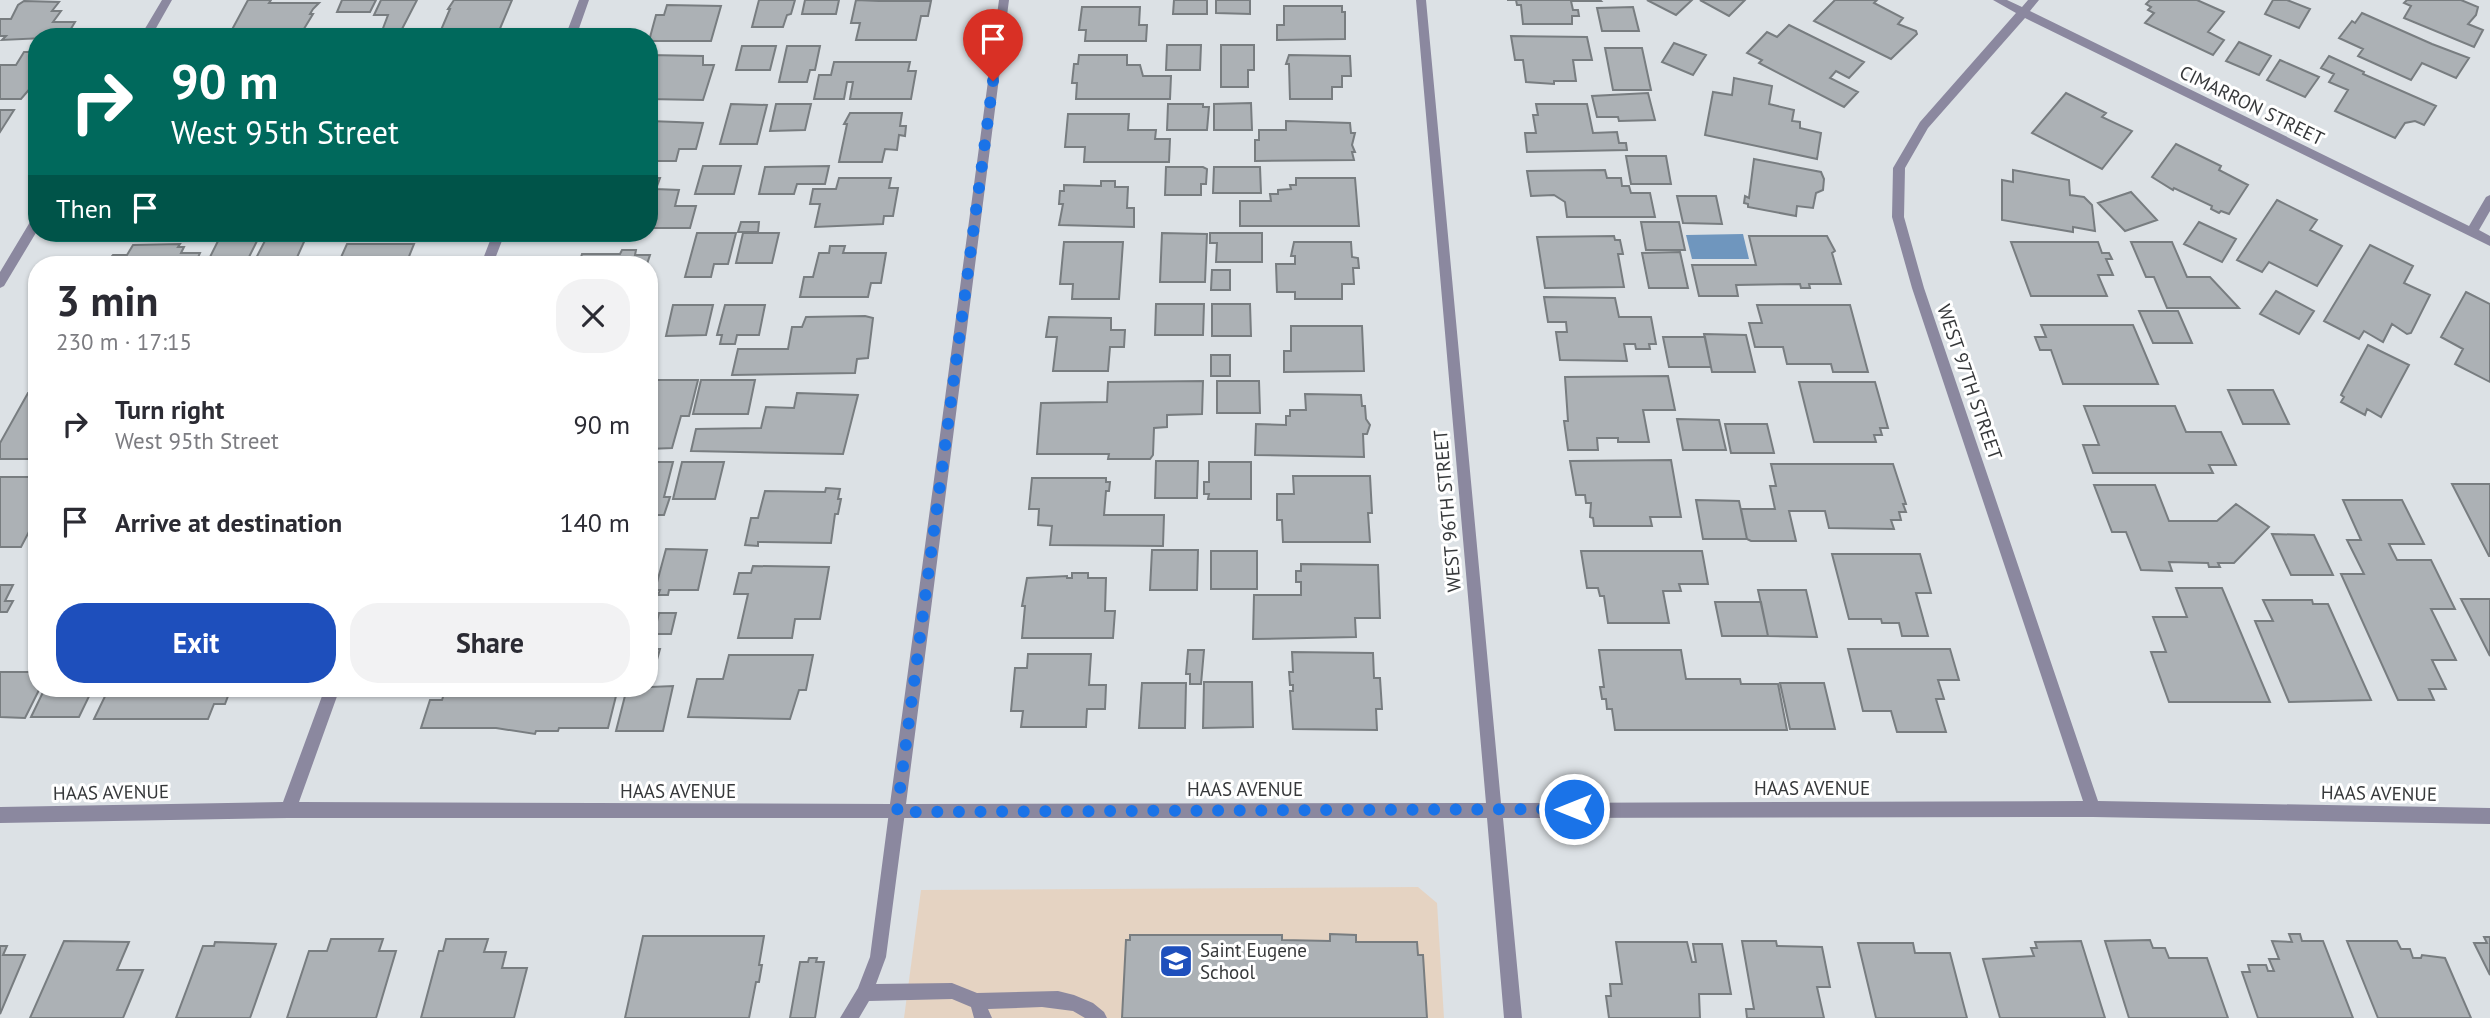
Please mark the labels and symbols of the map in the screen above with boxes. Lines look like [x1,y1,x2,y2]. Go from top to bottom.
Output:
pin [963,9,1023,81]
street label: CIMARRON STREET [2176,60,2329,151]
street label: WEST 97TH STREET [1932,301,2008,463]
street label: WEST 96TH STREET [1428,428,1466,593]
position arrow [1537,772,1611,846]
street label: HAAS AVENUE [1754,776,1870,800]
street label: HAAS AVENUE [1187,777,1303,801]
street label: HAAS AVENUE [53,779,169,805]
street label: HAAS AVENUE [620,779,736,803]
street label: HAAS AVENUE [2321,780,2437,806]
place label: Saint Eugene School [1200,938,1307,984]
school or university icon: Saint Eugene School [1157,942,1195,980]

